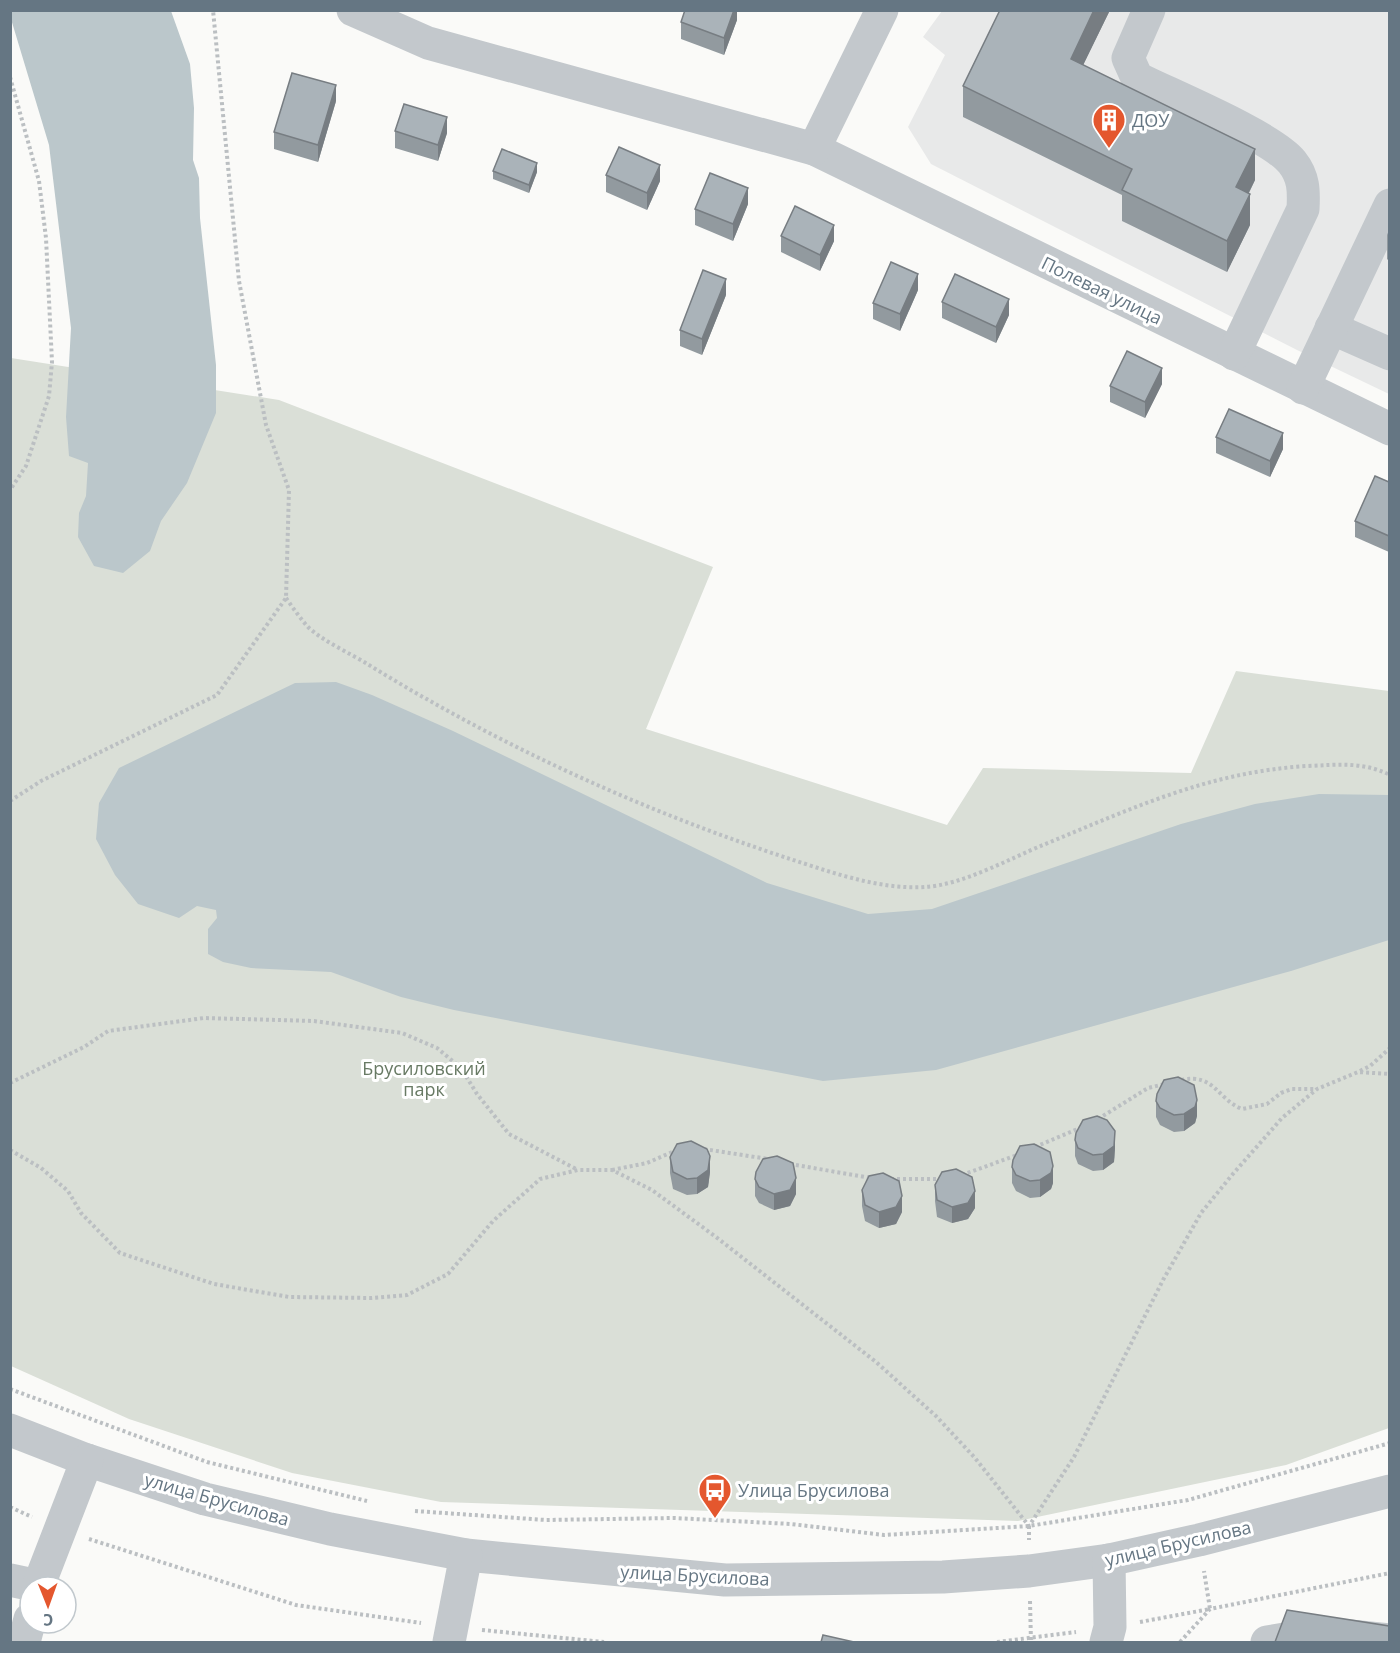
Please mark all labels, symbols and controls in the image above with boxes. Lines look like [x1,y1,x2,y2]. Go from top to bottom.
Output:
building icon: ДОУ [1091,102,1127,149]
place label: ДОУ [1132,108,1170,132]
street label: Полевая улица [1038,250,1166,330]
park label: Брусиловский парк [362,1056,486,1101]
street label: улица Брусилова [142,1467,292,1531]
bus stop icon: Улица Брусилова [697,1472,733,1519]
place label: Улица Брусилова [738,1478,889,1502]
street label: улица Брусилова [1103,1515,1253,1571]
street label: улица Брусилова [620,1559,770,1591]
north arrow [18,1575,78,1635]
text: С [43,1609,54,1631]

